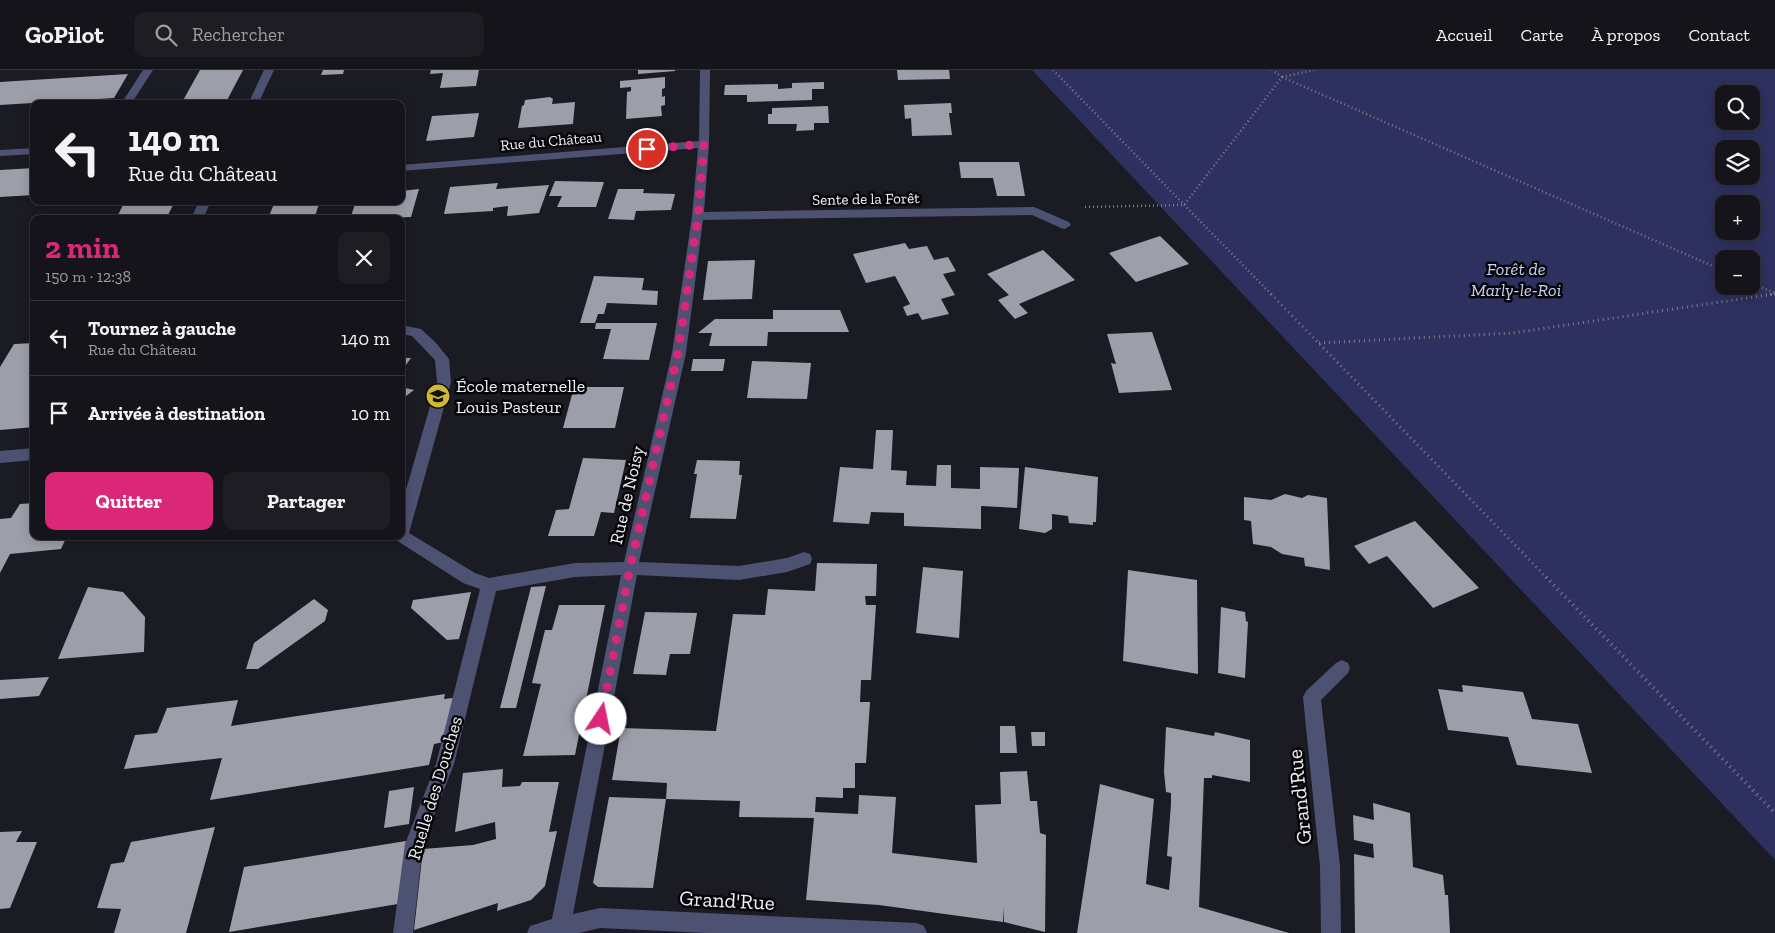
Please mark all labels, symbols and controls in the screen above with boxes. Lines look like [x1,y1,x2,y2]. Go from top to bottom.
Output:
search box [134,12,484,57]
text: GoPilot [25,20,104,49]
icon: search [152,21,180,49]
text: Rechercher [192,23,285,46]
text: Accueil [1436,24,1493,46]
text: Carte [1521,24,1564,46]
text: À propos [1592,24,1660,46]
text: Contact [1688,24,1750,46]
map controls [1715,85,1760,295]
button: search [1715,85,1760,130]
text: 140 m [128,118,219,160]
icon: left [45,120,110,185]
street label: Rue du Château [500,128,603,154]
pin [626,128,668,170]
icon: arrive [633,135,661,163]
button: layers [1715,140,1760,185]
text: Rue du Château [128,160,277,187]
street label: Sente de la Forêt [812,189,920,209]
button: + [1715,195,1760,240]
text: 2 min [45,230,120,266]
button: close [338,232,390,284]
button: − [1715,250,1760,295]
park label: Forêt de Marly-le-Roi [1471,258,1561,301]
text: 150 m · 12:38 [45,267,131,286]
text: Tournez à gauche [88,317,236,340]
icon: left [45,324,73,352]
text: 140 m [341,327,390,350]
text: Rue du Château [88,340,197,359]
place label: École maternelle Louis Pasteur [456,375,585,418]
school or university icon: École maternelle Louis Pasteur [425,383,451,409]
icon: arrive [45,399,73,427]
text: Arrivée à destination [88,402,265,425]
text: 10 m [351,402,390,425]
street label: Rue de Noisy [605,443,649,546]
button: Quitter [45,472,213,530]
button: Partager [223,472,390,530]
position arrow [574,692,626,744]
street label: Ruelle des Douches [403,713,467,862]
street label: Grand'Rue [1282,748,1316,846]
street label: Grand'Rue [679,885,775,915]

